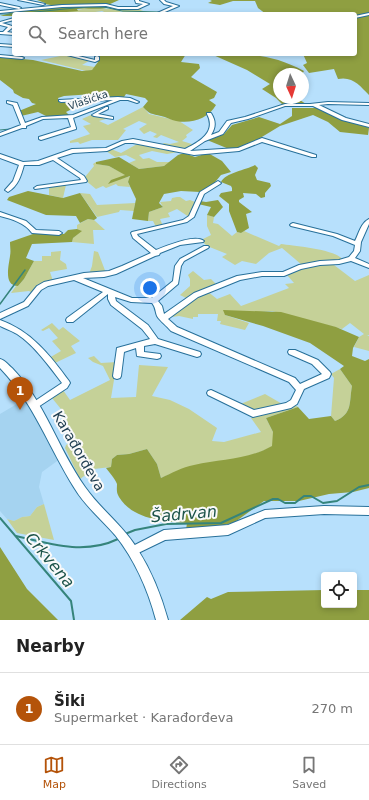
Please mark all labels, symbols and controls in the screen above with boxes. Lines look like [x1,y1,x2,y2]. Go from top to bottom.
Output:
search box [12,12,357,56]
icon: search [26,23,48,45]
text: Search here [58,25,148,43]
north arrow [273,68,309,104]
street label: Vlašićka [67,88,109,112]
your location [140,278,160,298]
pin: 1 [7,377,33,410]
street label: Karađorđeva [50,408,108,494]
water label: Šadrvan [150,502,218,526]
water label: Crkvena [21,529,79,591]
map controls [321,572,357,608]
button: locate [321,572,357,608]
text: Nearby [16,636,85,656]
text: Šiki [54,692,85,710]
text: 1 [24,701,34,716]
text: 270 m [311,701,353,716]
text: Supermarket · Karađorđeva [54,710,233,725]
tab: Map [43,754,66,791]
tab: Directions [151,754,207,791]
tab: Saved [292,754,326,791]

